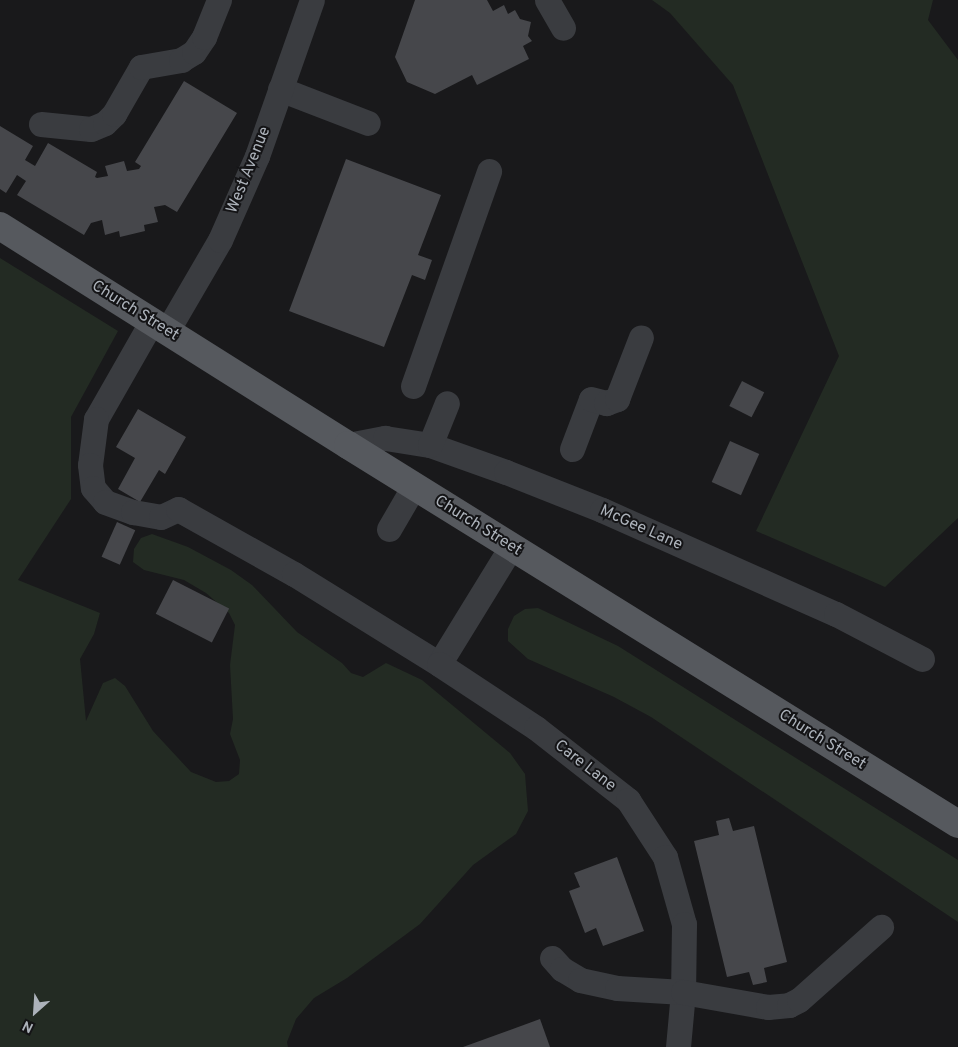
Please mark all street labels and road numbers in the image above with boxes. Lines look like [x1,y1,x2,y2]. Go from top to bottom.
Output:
street label: West Avenue [223,124,275,216]
street label: Church Street [88,277,182,345]
street label: Church Street [431,492,525,560]
street label: McGee Lane [597,501,685,555]
street label: Church Street [775,706,869,774]
street label: Care Lane [550,736,620,796]

